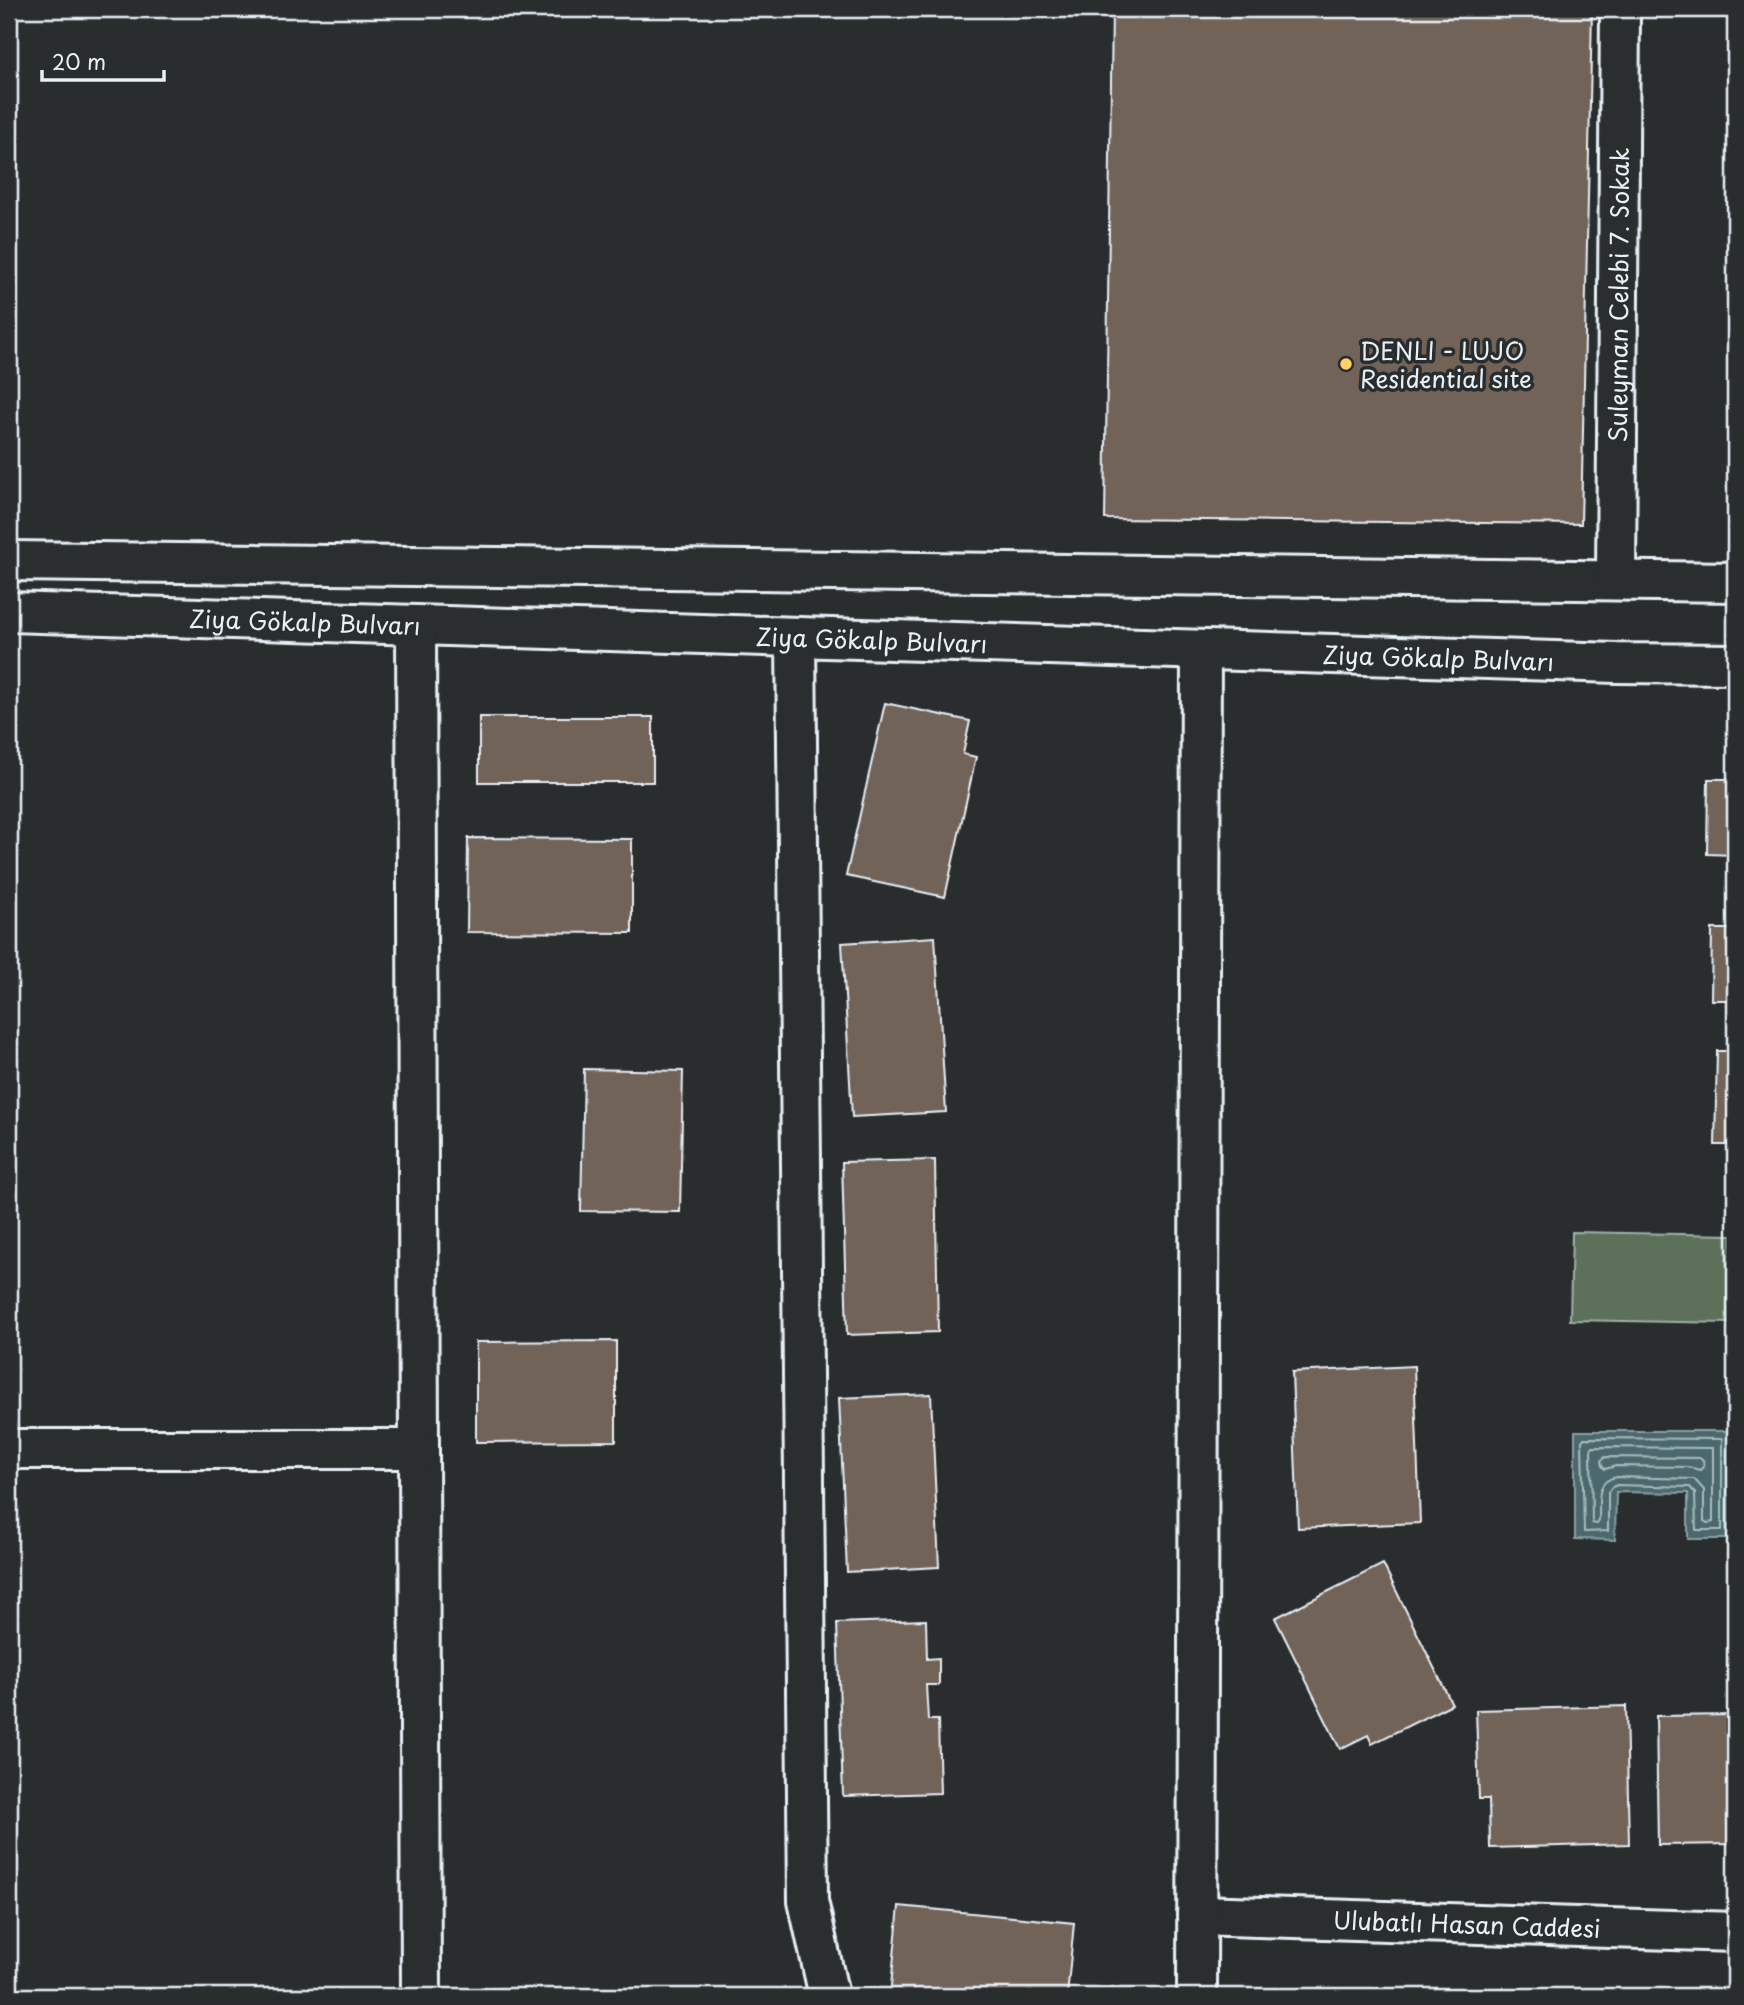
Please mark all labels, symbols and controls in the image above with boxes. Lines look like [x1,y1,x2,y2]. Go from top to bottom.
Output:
scale bar [42,38,164,82]
text: 20 m [52,45,106,77]
street label: Suleyman Celebi 7. Sokak [1599,147,1637,442]
place label: DENLI - LUJO Residential site [1360,332,1532,396]
marker: DENLI - LUJO Residential site [1338,356,1354,372]
street label: Ziya Gökalp Bulvarı [189,600,421,643]
street label: Ziya Gökalp Bulvarı [755,618,988,661]
street label: Ziya Gökalp Bulvarı [1322,636,1555,679]
street label: Ulubatlı Hasan Caddesi [1333,1901,1601,1946]

